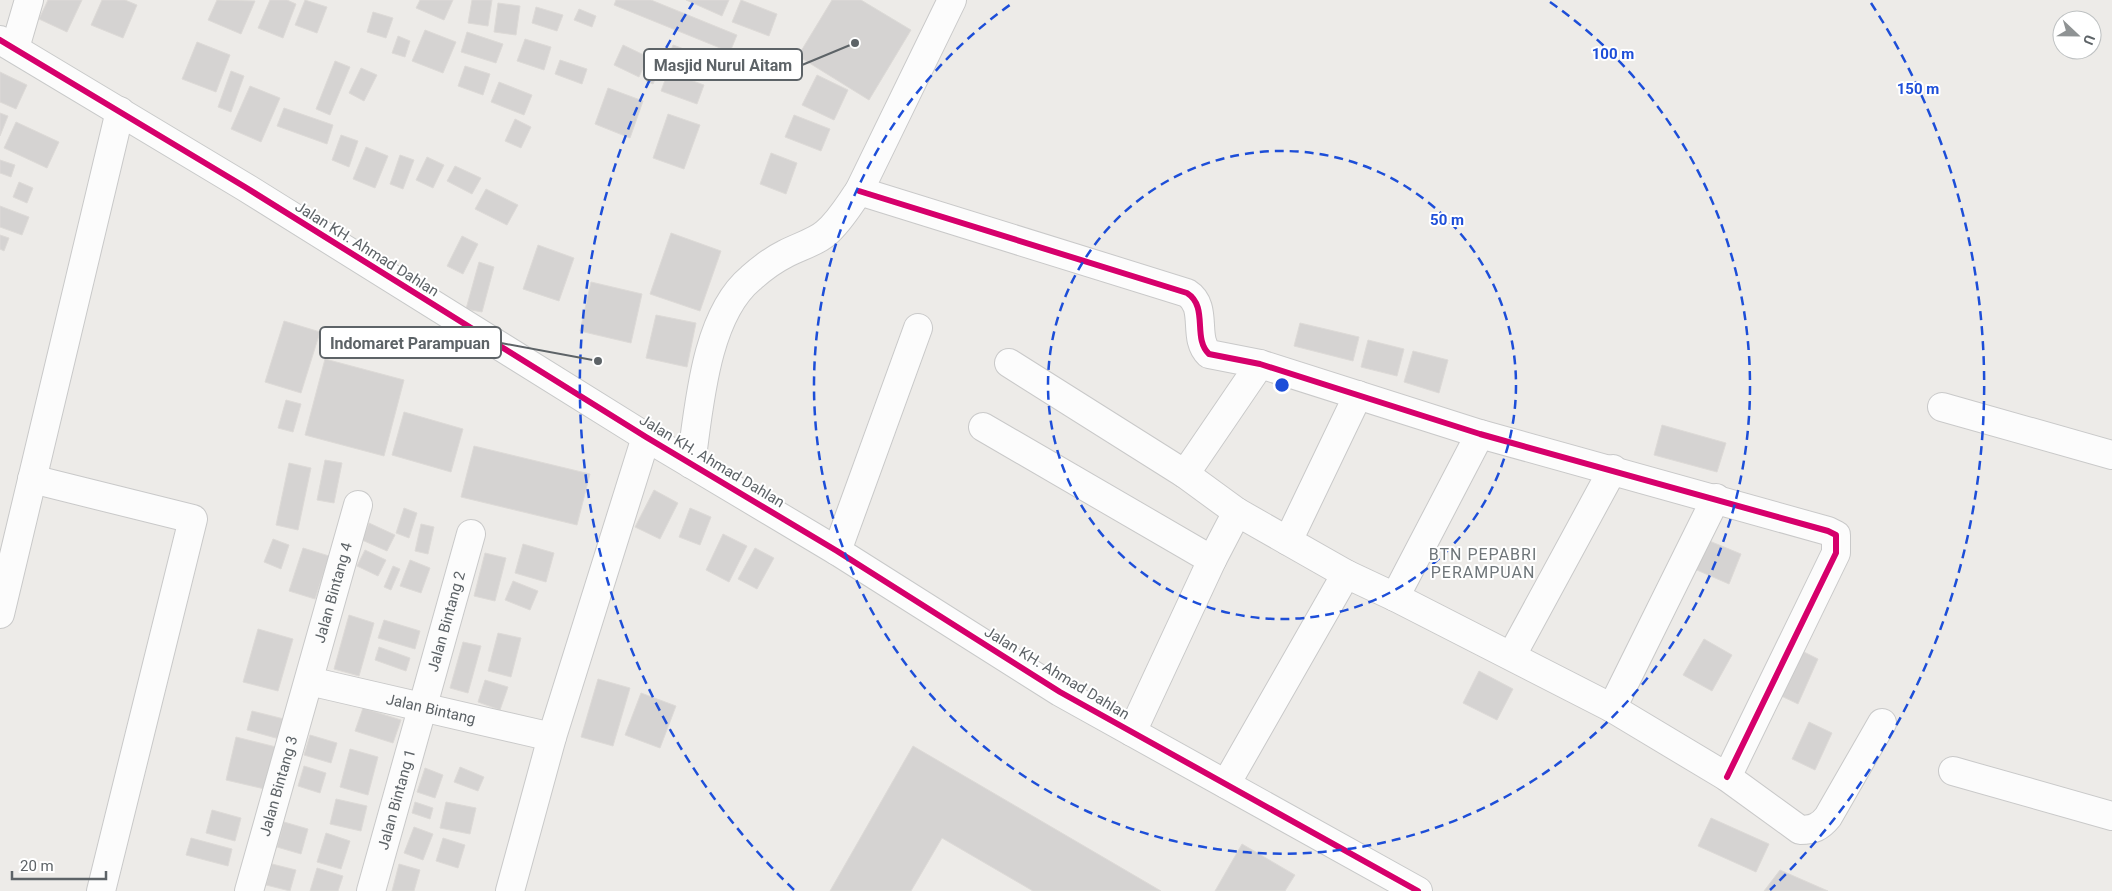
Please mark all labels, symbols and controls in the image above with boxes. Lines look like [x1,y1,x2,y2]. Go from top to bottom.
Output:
north arrow [2052,10,2102,60]
text: U [2080,33,2098,47]
text: 100 m [1592,45,1634,63]
callout: Masjid Nurul Aitam [644,49,802,80]
text: Masjid Nurul Aitam [654,56,792,75]
text: 150 m [1897,80,1939,98]
street label: Jalan KH. Ahmad Dahlan [292,197,442,301]
text: 50 m [1430,211,1464,229]
callout: Indomaret Parampuan [320,327,501,358]
text: Indomaret Parampuan [330,334,490,353]
centre of rings [1273,376,1291,394]
street label: Jalan KH. Ahmad Dahlan [636,411,788,511]
street label: Jalan Bintang 4 [311,540,356,645]
district label: BTN PEPABRI PERAMPUAN [1429,545,1537,582]
street label: Jalan Bintang 2 [424,569,469,674]
street label: Jalan KH. Ahmad Dahlan [981,623,1133,723]
street label: Jalan Bintang [384,690,477,728]
street label: Jalan Bintang 3 [256,734,301,838]
street label: Jalan Bintang 1 [374,747,419,852]
scale bar [12,848,106,880]
text: 20 m [20,857,54,875]

